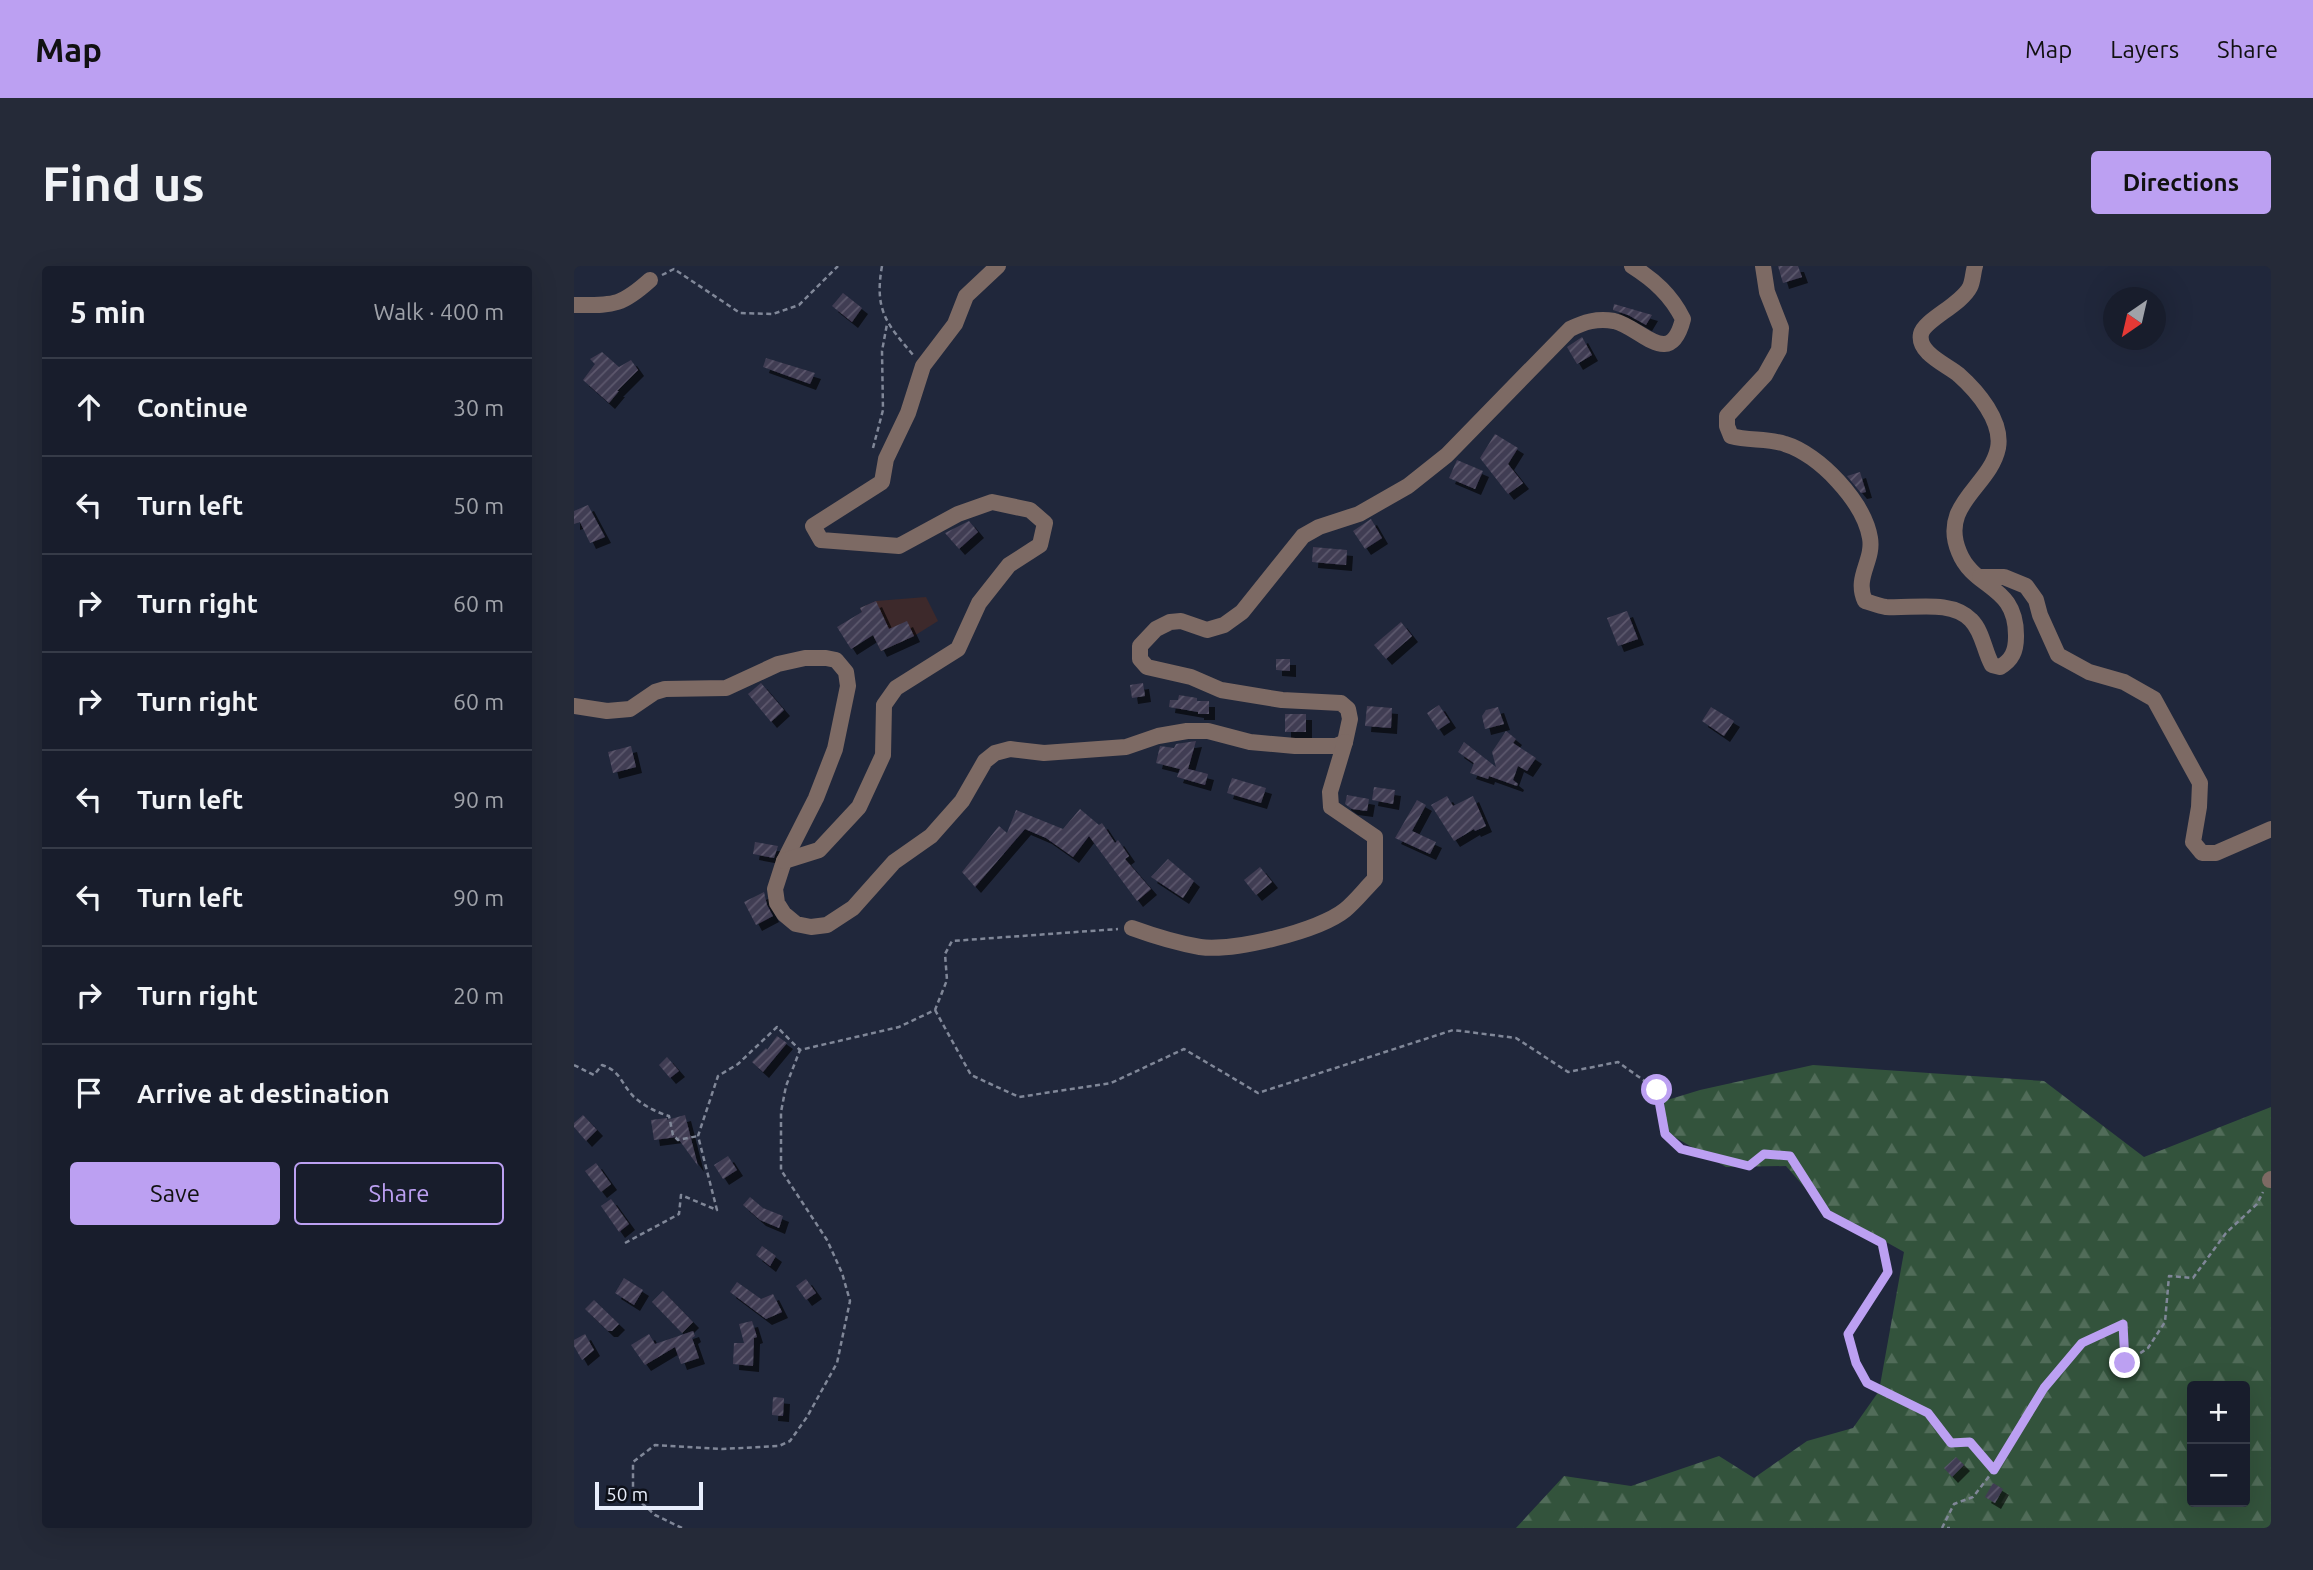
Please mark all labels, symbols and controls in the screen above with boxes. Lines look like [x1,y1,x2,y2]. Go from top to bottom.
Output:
text: Map [35,31,102,68]
text: Map [2025,36,2072,63]
text: Layers [2110,36,2179,63]
text: Share [2217,36,2278,63]
button: Directions [2091,151,2271,214]
text: Find us [42,155,205,210]
north arrow [2103,287,2166,350]
text: 5 min [70,295,146,329]
text: Walk · 400 m [373,299,504,324]
icon: ahead [70,388,108,426]
text: Continue [137,393,248,422]
text: 30 m [453,395,504,420]
icon: left [70,486,108,524]
text: Turn left [137,491,243,520]
text: 50 m [453,493,504,518]
icon: right [70,584,108,622]
text: Turn right [137,589,258,618]
text: 60 m [453,591,504,616]
icon: right [70,682,108,720]
text: Turn right [137,687,258,716]
text: 60 m [453,689,504,714]
icon: left [70,780,108,818]
text: Turn left [137,785,243,814]
text: 90 m [453,787,504,812]
icon: left [70,878,108,916]
text: Turn left [137,883,243,912]
text: 90 m [453,885,504,910]
icon: right [70,976,108,1014]
text: Turn right [137,981,258,1010]
text: 20 m [453,983,504,1008]
icon: arrive [70,1074,108,1112]
route start [1641,1074,1672,1105]
text: Arrive at destination [137,1079,390,1108]
button: Save [70,1162,280,1225]
button: Share [294,1162,504,1225]
route end [2109,1347,2140,1378]
map controls [2187,1381,2250,1507]
button: + [2187,1381,2250,1444]
button: − [2187,1444,2250,1507]
scale bar [595,1479,704,1511]
text: 50 m [606,1483,648,1505]

